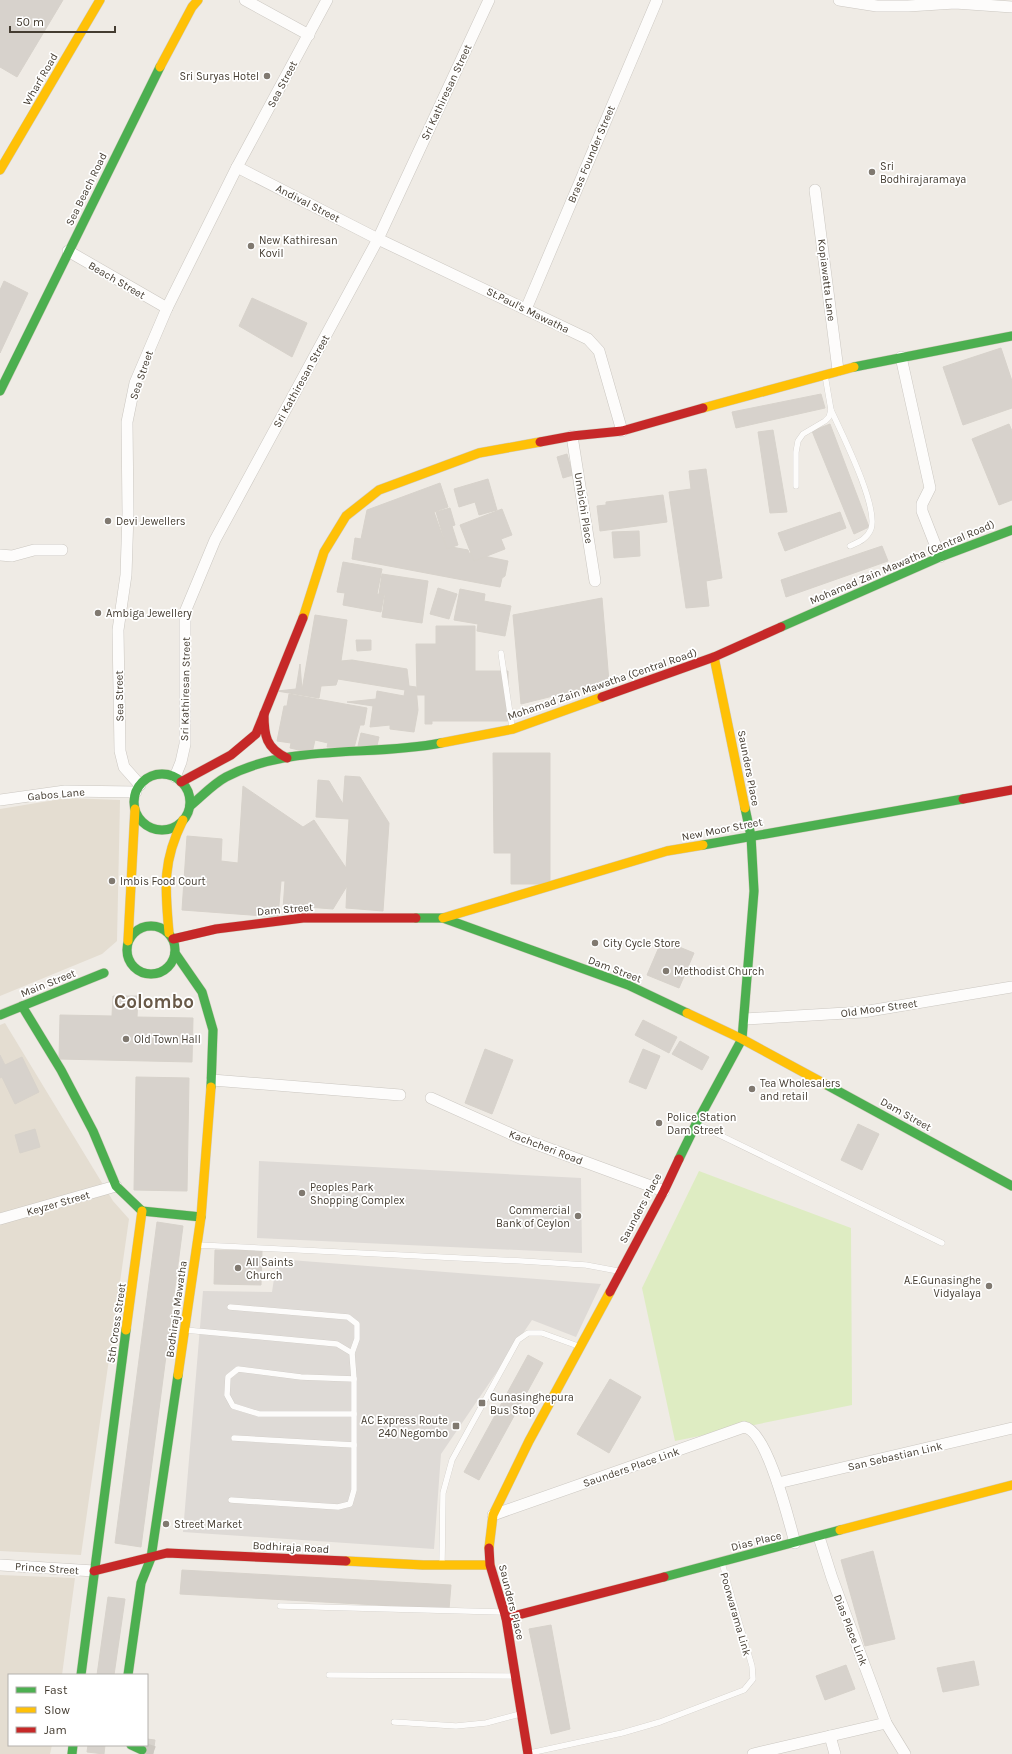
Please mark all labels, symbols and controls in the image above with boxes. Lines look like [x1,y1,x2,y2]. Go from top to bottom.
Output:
scale bar [10,8,115,34]
text: 50 m [16,15,44,29]
street label: Sri Kathiresan Street [419,42,474,142]
street label: Wharf Road [20,51,61,108]
street label: Sea Street [265,59,300,110]
place label: Sri Suryas Hotel [179,70,259,83]
marker: Sri Suryas Hotel [262,71,272,81]
street label: Brass Founder Street [565,103,618,205]
street label: Sea Beach Road [63,151,110,228]
place label: Sri Bodhirajaramaya [880,160,966,186]
marker: Sri Bodhirajaramaya [867,167,877,177]
street label: Andival Street [274,182,342,225]
place label: New Kathiresan Kovil [259,234,338,260]
street label: Kopiawatta Lane [815,238,838,322]
marker: New Kathiresan Kovil [246,241,256,251]
street label: Beach Street [86,259,148,302]
street label: St.Paul's Mawatha [484,285,571,336]
street label: Sri Kathiresan Street [270,333,332,430]
street label: Sea Street [127,349,156,401]
street label: Umbichi Place [571,471,596,545]
place label: Devi Jewellers [116,515,186,528]
marker: Devi Jewellers [103,516,113,526]
street label: Mohamad Zain Mawatha (Central Road) [808,517,997,607]
place label: Ambiga Jewellery [106,607,192,620]
marker: Ambiga Jewellery [93,608,103,618]
street label: Sri Kathiresan Street [178,637,193,741]
street label: Mohamad Zain Mawatha (Central Road) [506,646,699,723]
street label: Sea Street [113,670,126,722]
street label: Saunders Place [735,729,762,808]
street label: Gabos Lane [27,785,86,803]
street label: New Moor Street [681,815,764,844]
place label: Imbis Food Court [120,875,206,888]
marker: Imbis Food Court [107,876,117,886]
street label: Dam Street [256,901,314,918]
place label: City Cycle Store [603,937,681,950]
marker: City Cycle Store [590,938,600,948]
street label: Dam Street [586,953,643,986]
place label: Methodist Church [674,965,764,978]
marker: Methodist Church [661,966,671,976]
street label: Main Street [19,967,78,1000]
district label: Colombo [114,991,194,1013]
street label: Old Moor Street [840,997,918,1020]
place label: Old Town Hall [134,1033,201,1046]
marker: Old Town Hall [121,1034,131,1044]
place label: Tea Wholesalers and retail [760,1077,841,1103]
marker: Tea Wholesalers and retail [747,1084,757,1094]
street label: Dam Street [878,1095,934,1134]
place label: Police Station Dam Street [667,1111,736,1137]
marker: Police Station Dam Street [654,1118,664,1128]
street label: Kachcheri Road [507,1127,585,1168]
street label: Saunders Place [617,1171,664,1245]
place label: Peoples Park Shopping Complex [310,1181,405,1207]
street label: Keyzer Street [25,1188,91,1219]
marker: Peoples Park Shopping Complex [297,1188,307,1198]
place label: Commercial Bank of Ceylon [496,1204,570,1230]
marker: Commercial Bank of Ceylon [573,1211,583,1221]
place label: All Saints Church [246,1256,294,1282]
street label: Bodhiraja Mawatha [163,1260,190,1358]
marker: All Saints Church [233,1263,243,1273]
place label: A.E.Gunasinghe Vidyalaya [904,1274,981,1300]
marker: A.E.Gunasinghe Vidyalaya [984,1281,994,1291]
street label: 5th Cross Street [104,1282,129,1364]
place label: Gunasinghepura Bus Stop [490,1391,574,1417]
marker: Gunasinghepura Bus Stop [477,1398,487,1408]
place label: AC Express Route 240 Negombo [361,1414,448,1440]
marker: AC Express Route 240 Negombo [451,1421,461,1431]
street label: San Sebastian Link [847,1439,944,1474]
street label: Saunders Place Link [581,1445,681,1490]
place label: Street Market [174,1518,242,1531]
marker: Street Market [161,1519,171,1529]
street label: Dias Place [730,1529,783,1554]
street label: Bodhiraja Road [252,1539,330,1556]
street label: Prince Street [15,1560,79,1577]
street label: Saunders Place [496,1563,527,1641]
street label: Poorwarama Link [717,1571,754,1657]
street label: Dias Place Link [831,1593,870,1668]
legend [8,1674,148,1746]
text: Fast [44,1683,68,1697]
text: Slow [44,1703,70,1717]
text: Jam [44,1723,67,1737]

